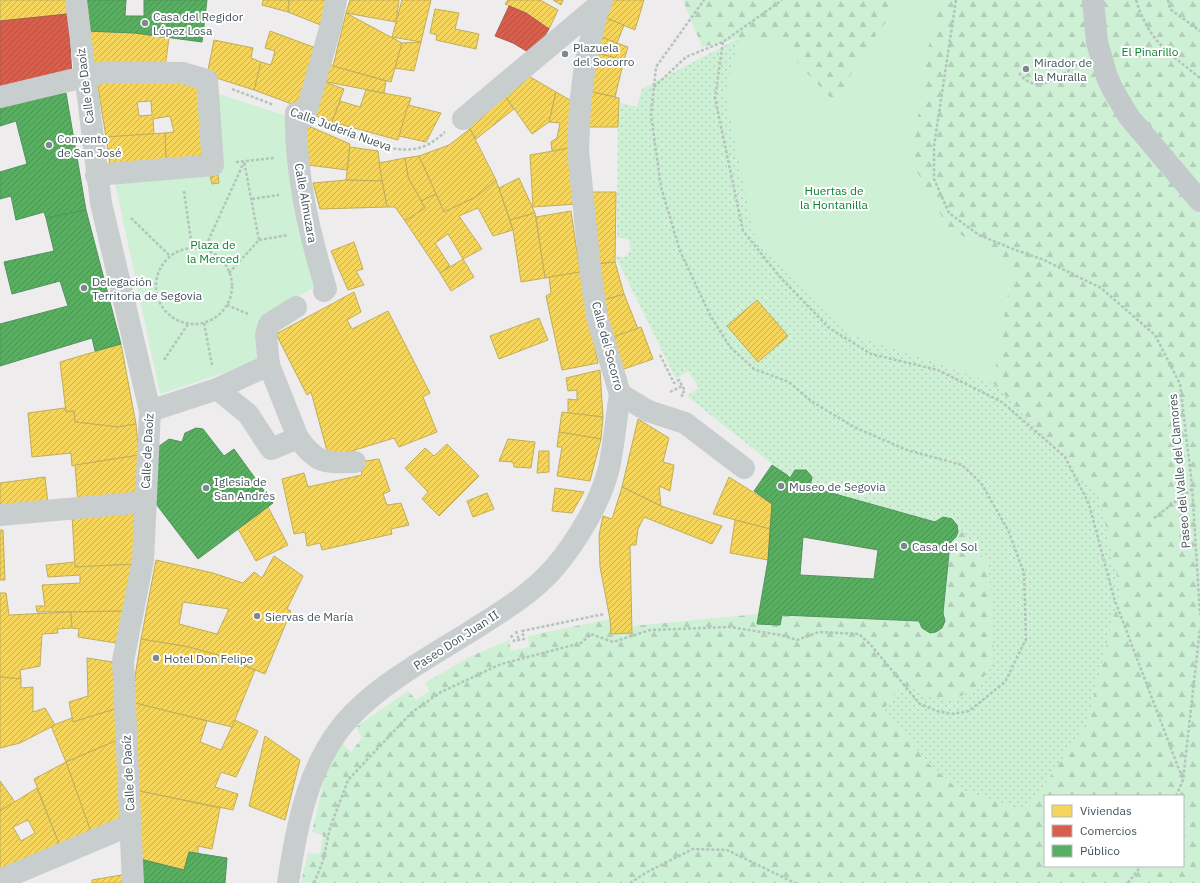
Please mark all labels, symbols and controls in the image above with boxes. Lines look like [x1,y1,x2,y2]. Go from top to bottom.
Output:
place label: Casa del Regidor López Losa [153,9,244,38]
marker: Casa del Regidor López Losa [140,18,150,28]
place label: Plazuela del Socorro [573,40,635,69]
park label: El Pinarillo [1121,44,1179,59]
street label: Calle de Daoíz [73,47,97,125]
marker: Plazuela del Socorro [560,49,570,59]
place label: Mirador de la Muralla [1034,55,1092,84]
marker: Mirador de la Muralla [1021,64,1031,74]
street label: Calle Judería Nueva [288,104,394,155]
place label: Convento de San José [57,131,122,160]
marker: Convento de San José [44,140,54,150]
street label: Calle Almuzara [292,162,320,245]
park label: Huertas de la Hontanilla [800,183,869,212]
park label: Plaza de la Merced [187,237,239,266]
place label: Delegación Territoria de Segovia [92,274,203,303]
marker: Delegación Territoria de Segovia [79,283,89,293]
street label: Calle del Socorro [589,300,627,392]
street label: Paseo del Valle del Clamores [1165,393,1193,549]
street label: Calle de Daoíz [138,412,156,489]
place label: Iglesia de San Andrés [214,474,275,503]
place label: Museo de Segovia [789,479,886,494]
marker: Museo de Segovia [776,481,786,491]
marker: Iglesia de San Andrés [201,483,211,493]
place label: Casa del Sol [912,539,978,554]
marker: Casa del Sol [899,541,909,551]
street label: Paseo Don Juan II [411,607,502,673]
place label: Siervas de María [265,609,354,624]
marker: Siervas de María [252,611,262,621]
place label: Hotel Don Felipe [164,651,254,666]
marker: Hotel Don Felipe [151,653,161,663]
street label: Calle de Daoíz [119,734,137,811]
legend [1044,795,1184,867]
text: Viviendas [1080,803,1132,818]
text: Comercios [1080,823,1137,838]
text: Público [1080,843,1120,858]

